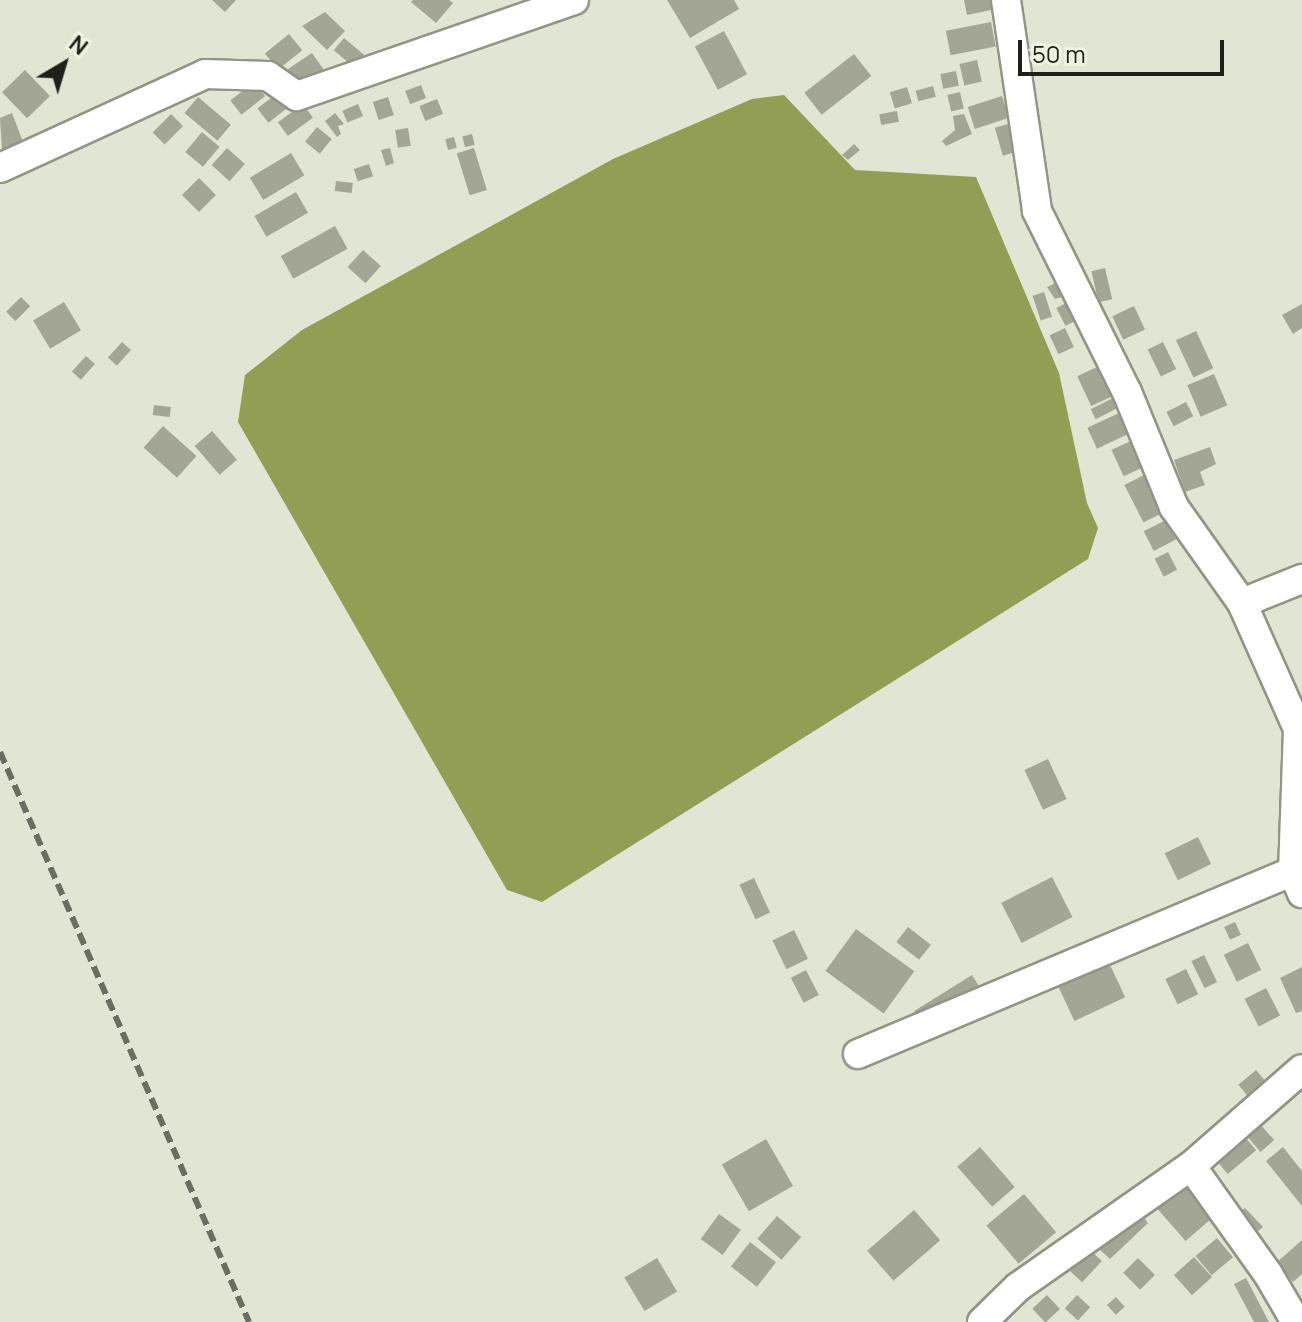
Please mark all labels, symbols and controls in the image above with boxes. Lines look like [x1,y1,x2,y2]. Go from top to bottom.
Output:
north arrow [24,24,104,104]
scale bar [1022,24,1228,74]
text: N [63,28,94,62]
text: 50 m [1032,37,1086,70]

